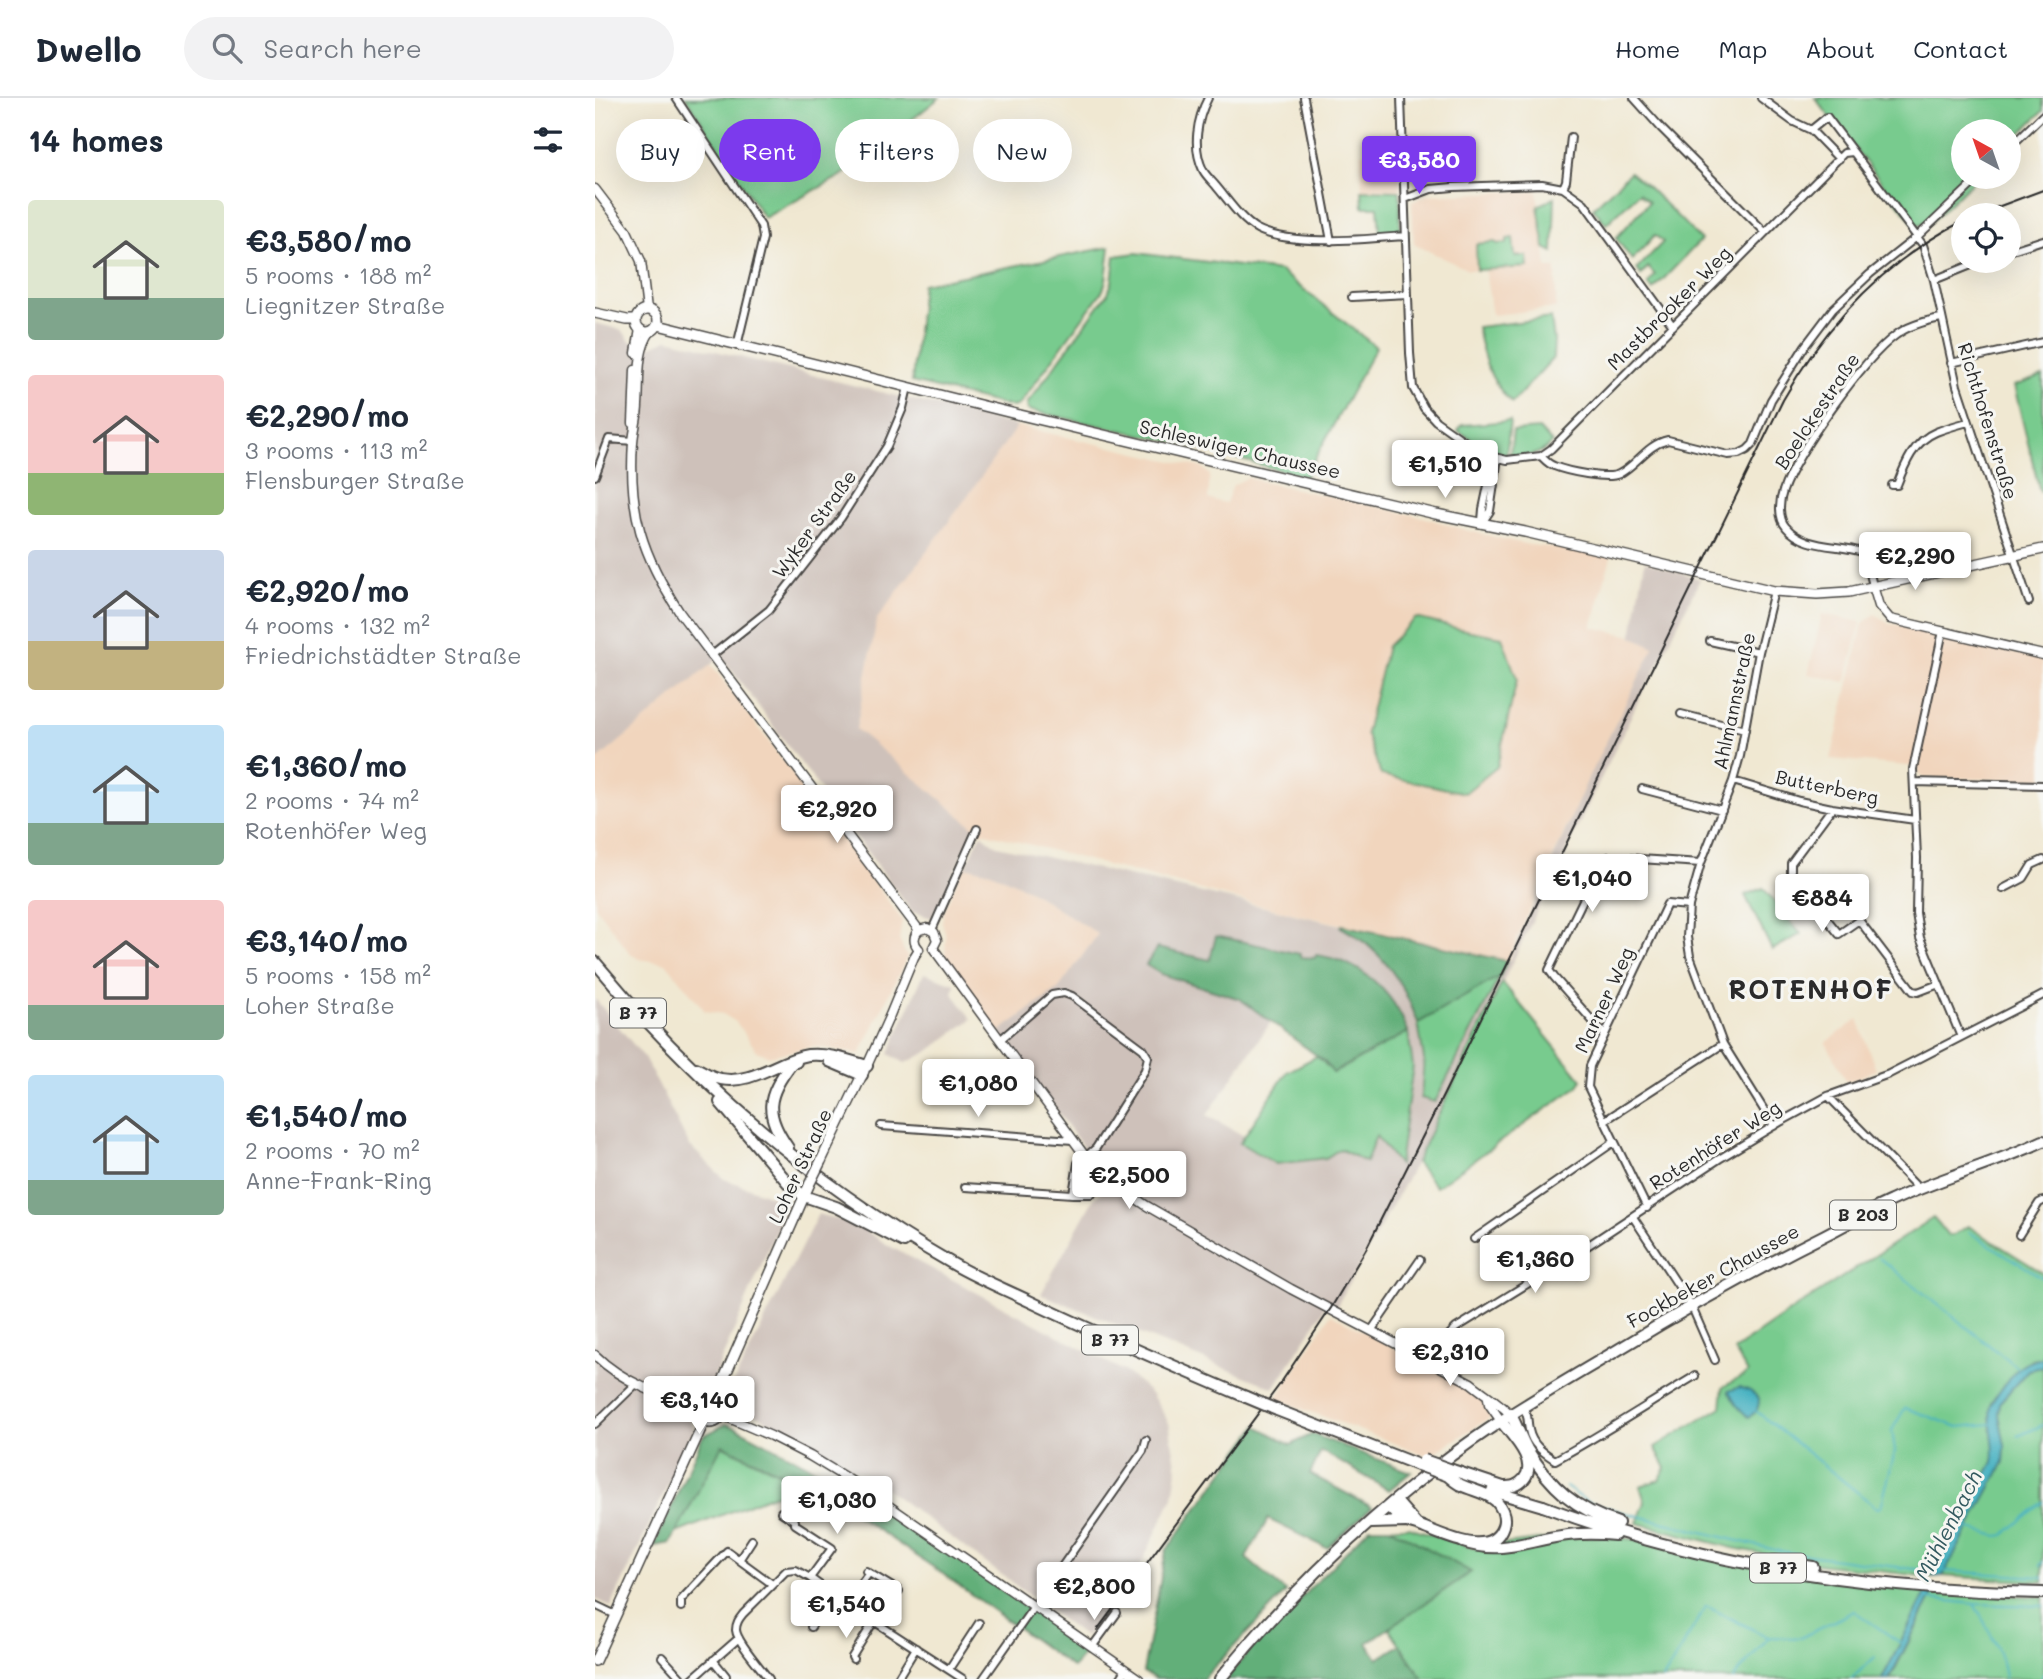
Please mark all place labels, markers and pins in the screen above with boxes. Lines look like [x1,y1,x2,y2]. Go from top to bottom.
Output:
pin: €3,580 [1362,136,1476,196]
pin: €1,510 [1388,440,1502,500]
pin: €2,290 [1858,532,1972,592]
pin: €2,920 [780,786,894,845]
pin: €1,040 [1535,854,1649,914]
pin: €884 [1781,874,1863,934]
pin: €1,080 [921,1060,1035,1119]
pin: €2,500 [1072,1152,1186,1211]
pin: €1,360 [1478,1236,1592,1295]
pin: €2,310 [1393,1328,1507,1388]
pin: €3,140 [642,1376,756,1436]
pin: €1,030 [780,1476,894,1536]
pin: €2,800 [1037,1562,1151,1622]
pin: €1,540 [789,1580,903,1640]

